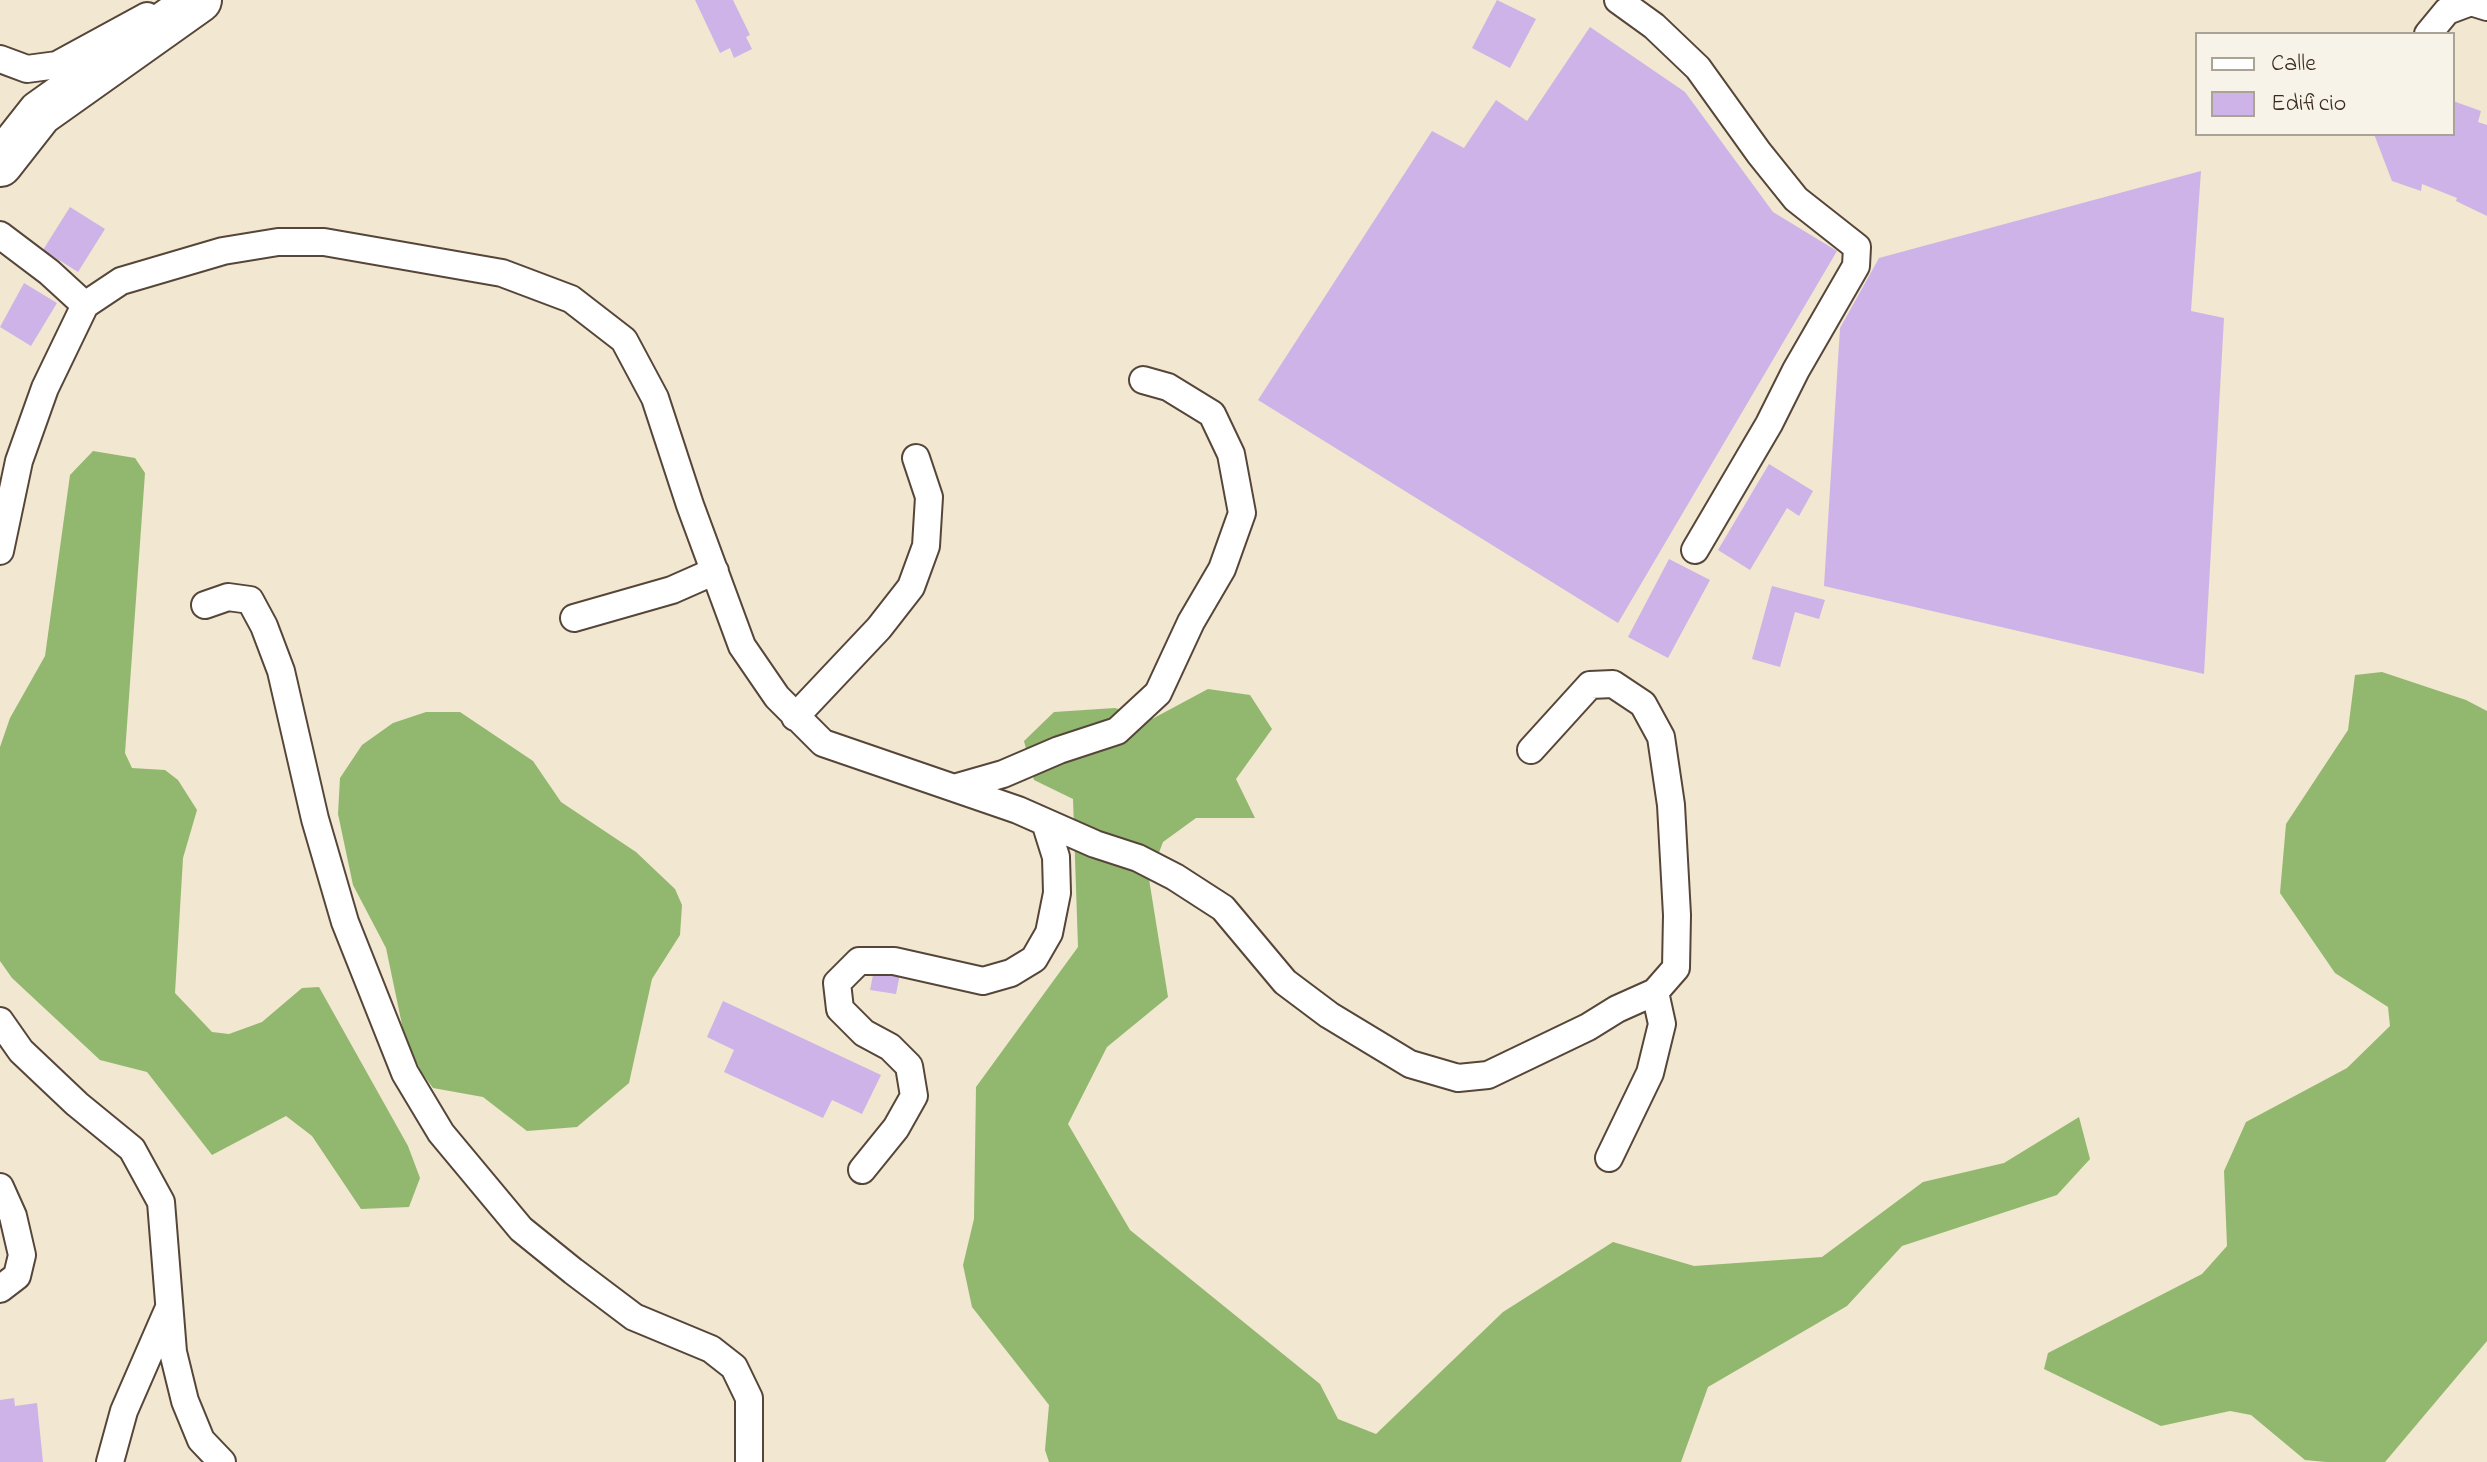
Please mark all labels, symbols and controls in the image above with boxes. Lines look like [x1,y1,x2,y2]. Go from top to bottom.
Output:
legend [2195,32,2455,136]
text: Calle [2271,47,2316,82]
text: Edificio [2271,87,2346,122]

